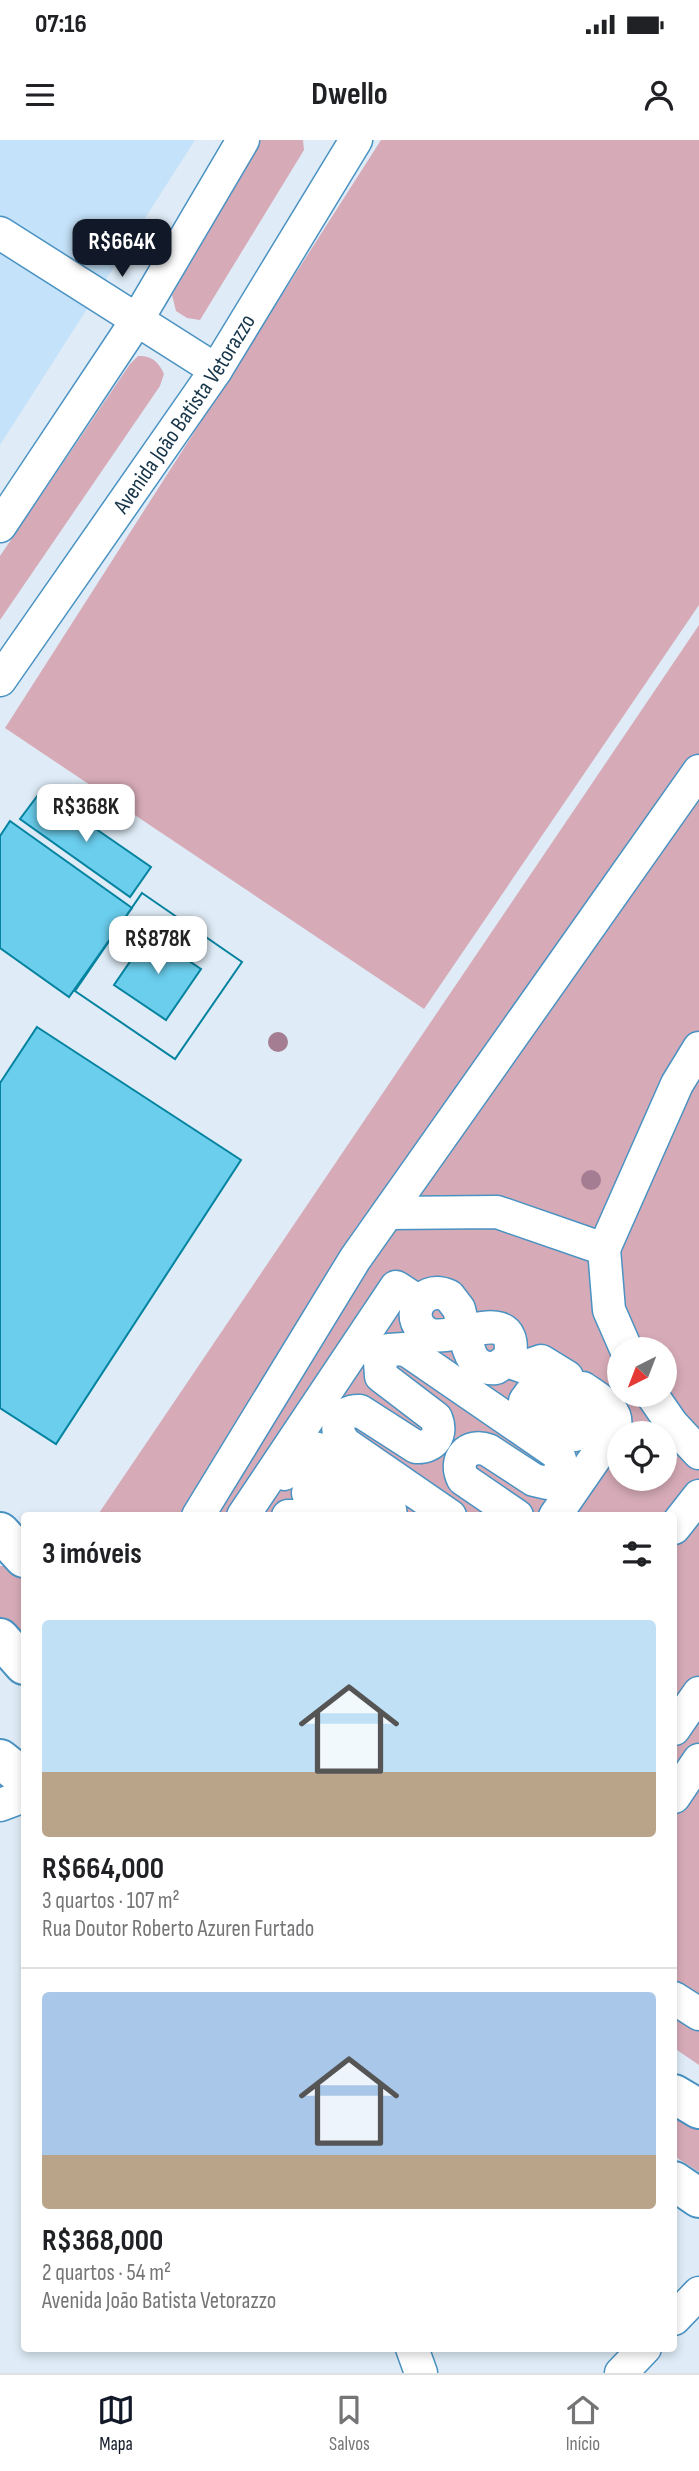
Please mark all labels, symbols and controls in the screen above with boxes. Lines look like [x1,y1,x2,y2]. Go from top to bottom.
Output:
text: 07:16 [35,9,87,40]
text: Dwello [311,75,388,114]
icon: menu [21,76,59,114]
icon: person [640,76,678,114]
pin: R$664K [65,220,179,279]
text: R$664K [89,228,155,256]
street label: Avenida João Batista Vetorazzo [107,309,262,520]
pin: R$368K [29,784,143,844]
text: R$368K [53,793,119,821]
pin: R$878K [101,916,215,976]
text: R$878K [125,925,191,953]
north arrow [607,1337,677,1407]
map controls [607,1337,677,1491]
button: locate [607,1421,677,1491]
icon: filters [618,1535,656,1573]
text: 3 imóveis [42,1536,142,1572]
icon: home [286,1666,412,1792]
text: R$664,000 [42,1851,164,1887]
text: 3 quartos · 107 m² [42,1887,180,1915]
text: Rua Doutor Roberto Azuren Furtado [42,1915,314,1943]
icon: home [286,2038,412,2164]
text: R$368,000 [42,2223,163,2259]
text: 2 quartos · 54 m² [42,2259,171,2287]
text: Avenida João Batista Vetorazzo [42,2287,276,2315]
tab: Mapa [97,2391,135,2456]
tab: Salvos [329,2391,370,2456]
tab: Início [564,2391,602,2456]

